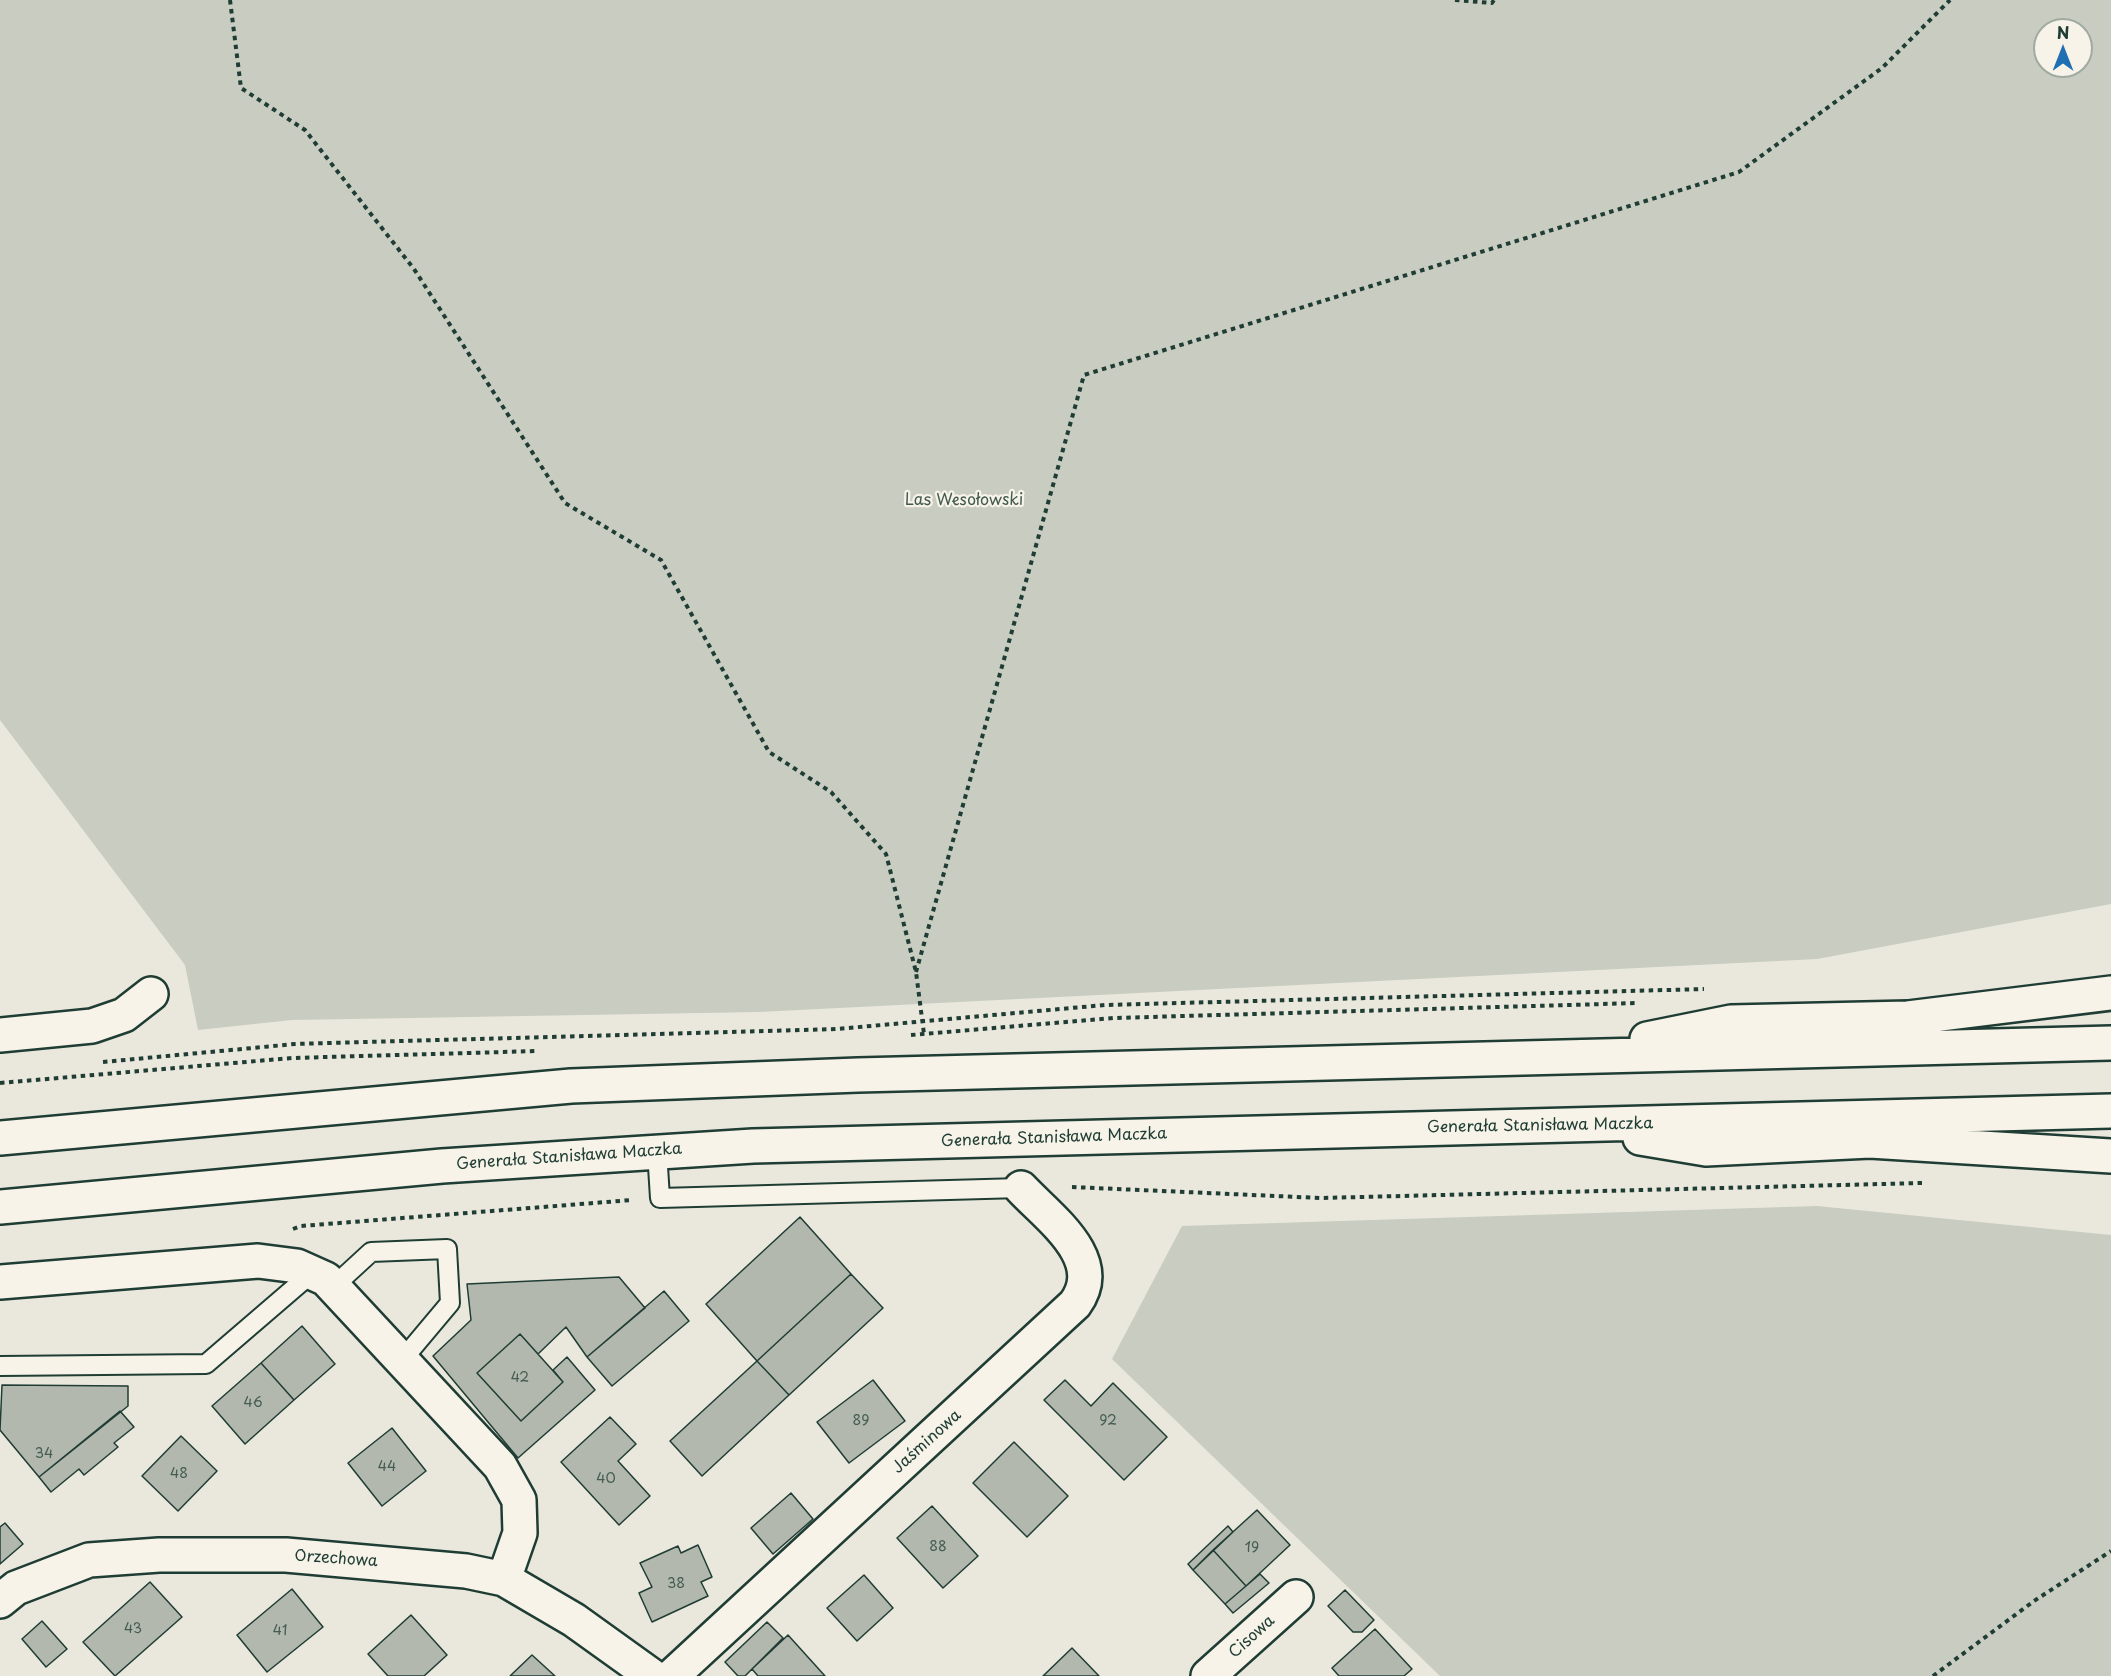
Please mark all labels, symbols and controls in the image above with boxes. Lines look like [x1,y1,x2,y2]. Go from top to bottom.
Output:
north arrow [2033,18,2093,78]
text: N [2057,20,2069,44]
park label: Las Wesołowski [905,491,1023,511]
street label: Generała Stanisława Maczka [1427,1114,1653,1138]
street label: Generała Stanisława Maczka [941,1124,1167,1152]
street label: Generała Stanisława Maczka [455,1140,683,1174]
house number: 42 [511,1370,529,1386]
house number: 46 [243,1395,263,1411]
street label: Jaśminowa [889,1406,965,1478]
house number: 89 [853,1413,869,1429]
house number: 92 [1099,1413,1117,1429]
house number: 34 [35,1446,53,1462]
house number: 44 [378,1459,396,1475]
house number: 48 [170,1466,188,1482]
house number: 40 [596,1471,616,1487]
house number: 88 [929,1539,947,1555]
house number: 19 [1245,1540,1259,1556]
street label: Orzechowa [294,1547,378,1571]
house number: 38 [667,1576,685,1592]
street label: Cisowa [1225,1611,1279,1663]
house number: 43 [124,1621,142,1637]
house number: 41 [273,1623,287,1639]

